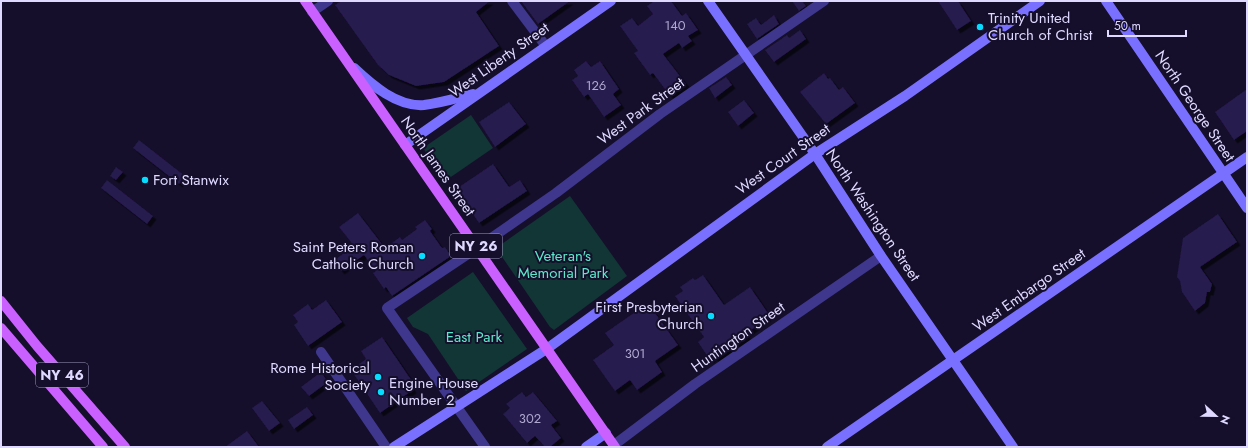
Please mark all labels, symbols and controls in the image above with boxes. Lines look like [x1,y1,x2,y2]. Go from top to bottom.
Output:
place label: Trinity United Church of Christ [988,7,1093,46]
scale bar [1108,12,1186,38]
house number: 140 [664,16,686,35]
street label: West Liberty Street [444,17,554,103]
text: 50 m [1114,17,1141,35]
marker: Trinity United Church of Christ [975,22,985,32]
street label: North George Street [1150,46,1241,166]
street label: West Park Street [593,72,689,150]
house number: 126 [586,76,606,95]
street label: North James Street [395,112,481,221]
street label: West Court Street [731,118,835,200]
street label: North Washington Street [820,144,926,286]
place label: Fort Stanwix [153,169,229,191]
marker: Fort Stanwix [140,175,150,185]
road number: NY 26 [450,234,502,258]
place label: Saint Peters Roman Catholic Church [293,236,414,275]
street label: West Embargo Street [968,243,1090,337]
park label: Veteran's Memorial Park [518,245,609,284]
marker: Saint Peters Roman Catholic Church [417,251,427,261]
place label: First Presbyterian Church [595,296,703,335]
street label: Huntington Street [686,296,790,378]
marker: First Presbyterian Church [706,311,716,321]
park label: East Park [446,326,503,348]
house number: 301 [625,344,645,363]
place label: Rome Historical Society [270,357,370,396]
road number: NY 46 [36,363,88,387]
marker: Rome Historical Society [373,372,383,382]
place label: Engine House Number 2 [389,372,479,411]
marker: Engine House Number 2 [376,387,386,397]
north arrow [1196,396,1236,436]
house number: 302 [519,409,541,428]
text: N [1216,413,1234,427]

